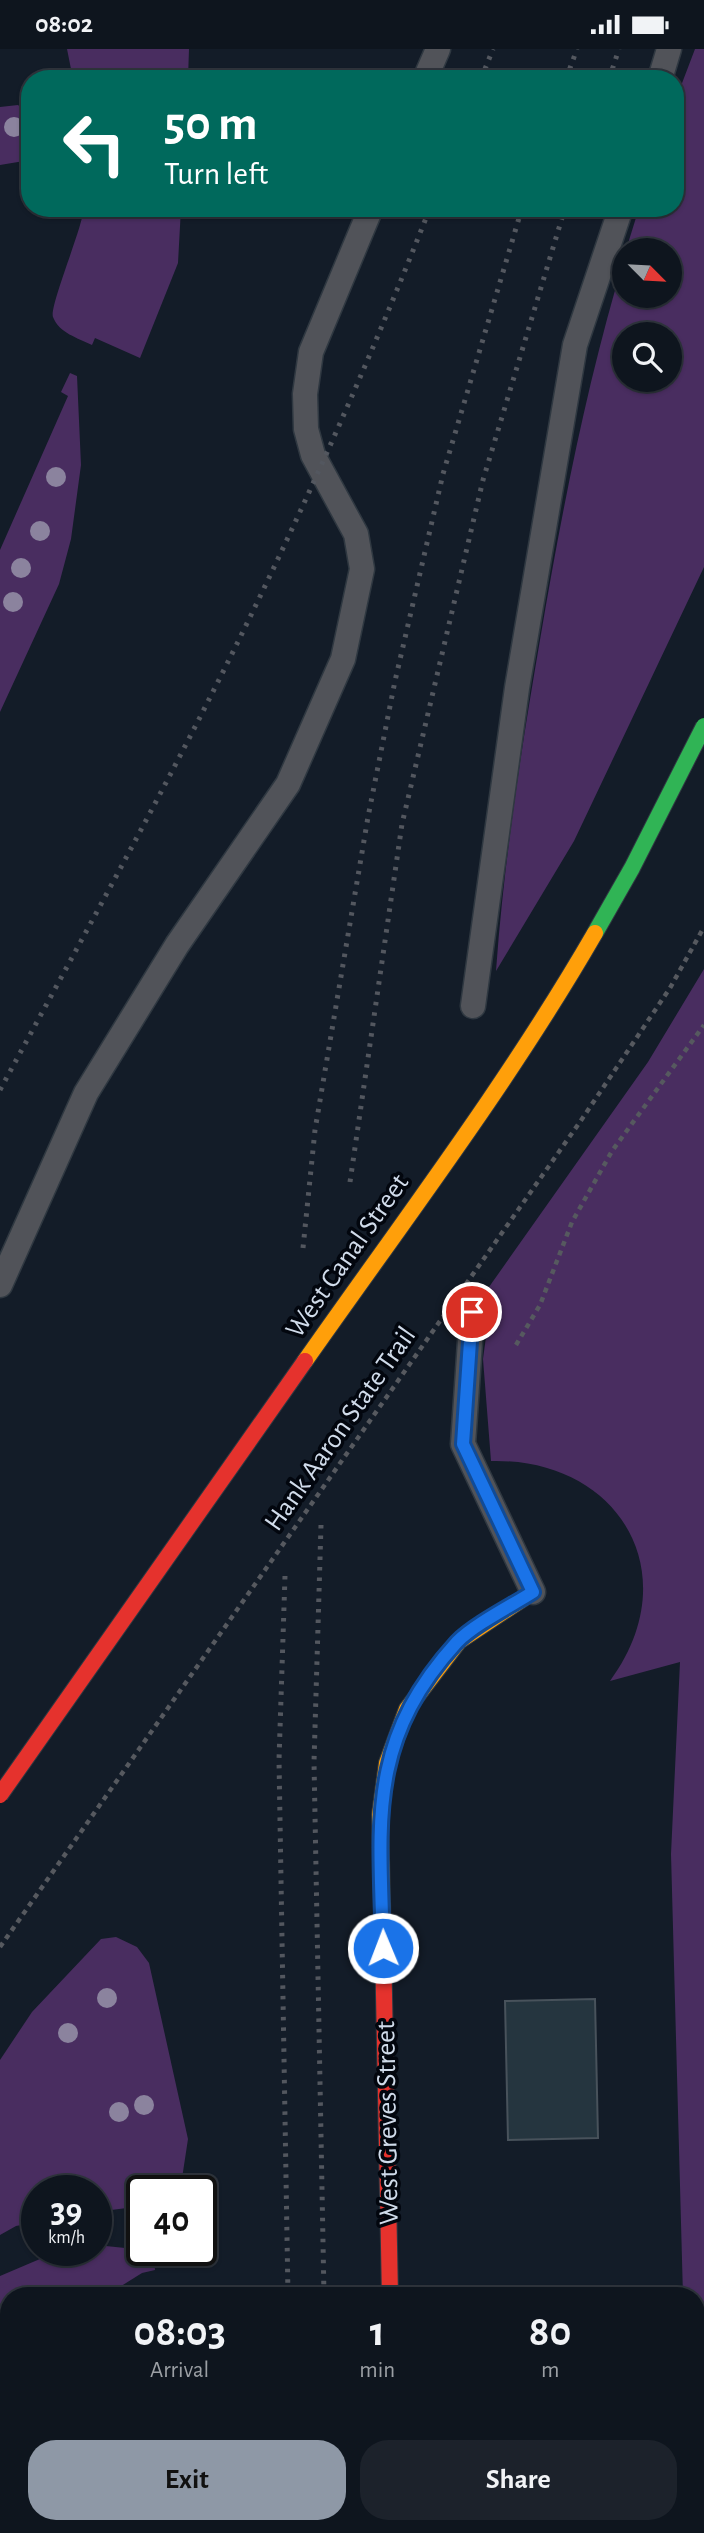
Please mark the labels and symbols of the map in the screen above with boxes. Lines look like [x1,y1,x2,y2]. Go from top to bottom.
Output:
north arrow [612,238,682,308]
street label: West Canal Street [281,1169,414,1343]
pin [442,1282,502,1342]
street label: Hank Aaron State Trail [260,1322,421,1536]
position arrow [346,1911,420,1985]
street label: West Greves Street [372,2021,404,2225]
speed limit sign: 40 [126,2175,217,2266]

